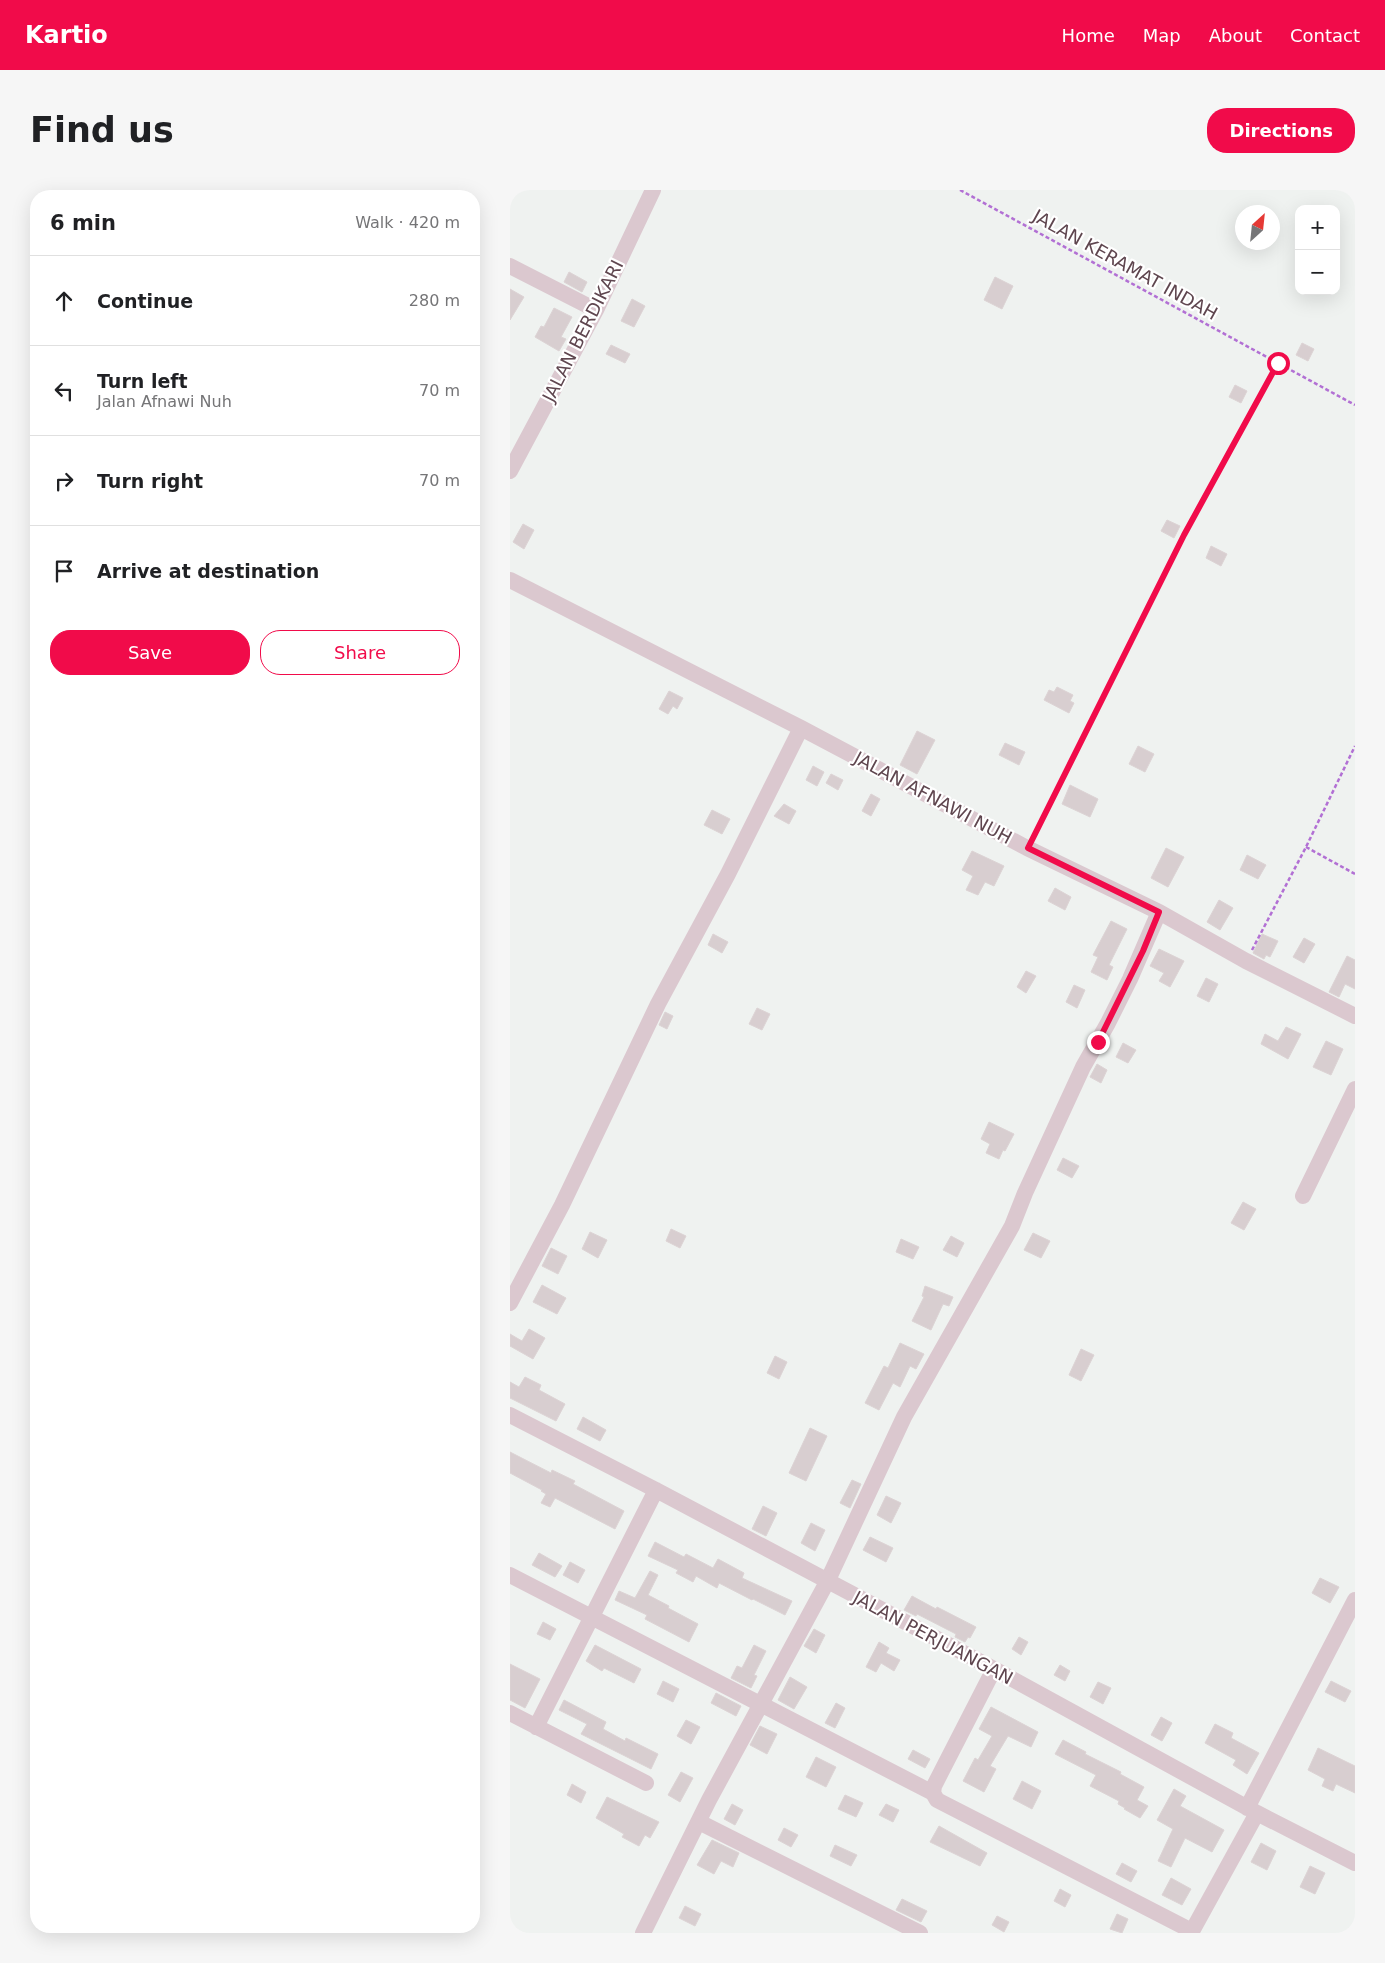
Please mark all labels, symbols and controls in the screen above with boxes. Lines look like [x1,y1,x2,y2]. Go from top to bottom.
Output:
text: Kartio [25,21,108,49]
text: Home [1062,25,1115,46]
text: Map [1143,25,1181,46]
text: About [1209,25,1262,46]
text: Contact [1290,25,1360,46]
button: Directions [1207,108,1355,153]
text: Find us [30,110,174,150]
street label: JALAN KERAMAT INDAH [1028,205,1221,324]
north arrow [1235,205,1280,250]
map controls [1295,205,1340,295]
button: + [1295,205,1340,250]
text: 6 min [50,211,116,235]
text: Walk · 420 m [355,213,460,232]
button: − [1295,250,1340,295]
street label: JALAN BERDIKARI [537,256,627,406]
icon: ahead [50,287,78,315]
text: Continue [97,290,193,312]
text: 280 m [409,291,460,310]
route start [1267,352,1290,375]
text: Turn left [97,370,188,392]
icon: left [50,377,78,405]
text: 70 m [419,381,460,400]
text: Jalan Afnawi Nuh [97,392,232,411]
icon: right [50,467,78,495]
text: Turn right [97,470,203,492]
text: 70 m [419,471,460,490]
icon: arrive [50,557,78,585]
text: Arrive at destination [97,560,319,582]
button: Save [50,630,250,675]
button: Share [260,630,460,675]
street label: JALAN AFNAWI NUH [850,747,1016,848]
route end [1087,1031,1110,1054]
street label: JALAN PERJUANGAN [849,1586,1017,1689]

